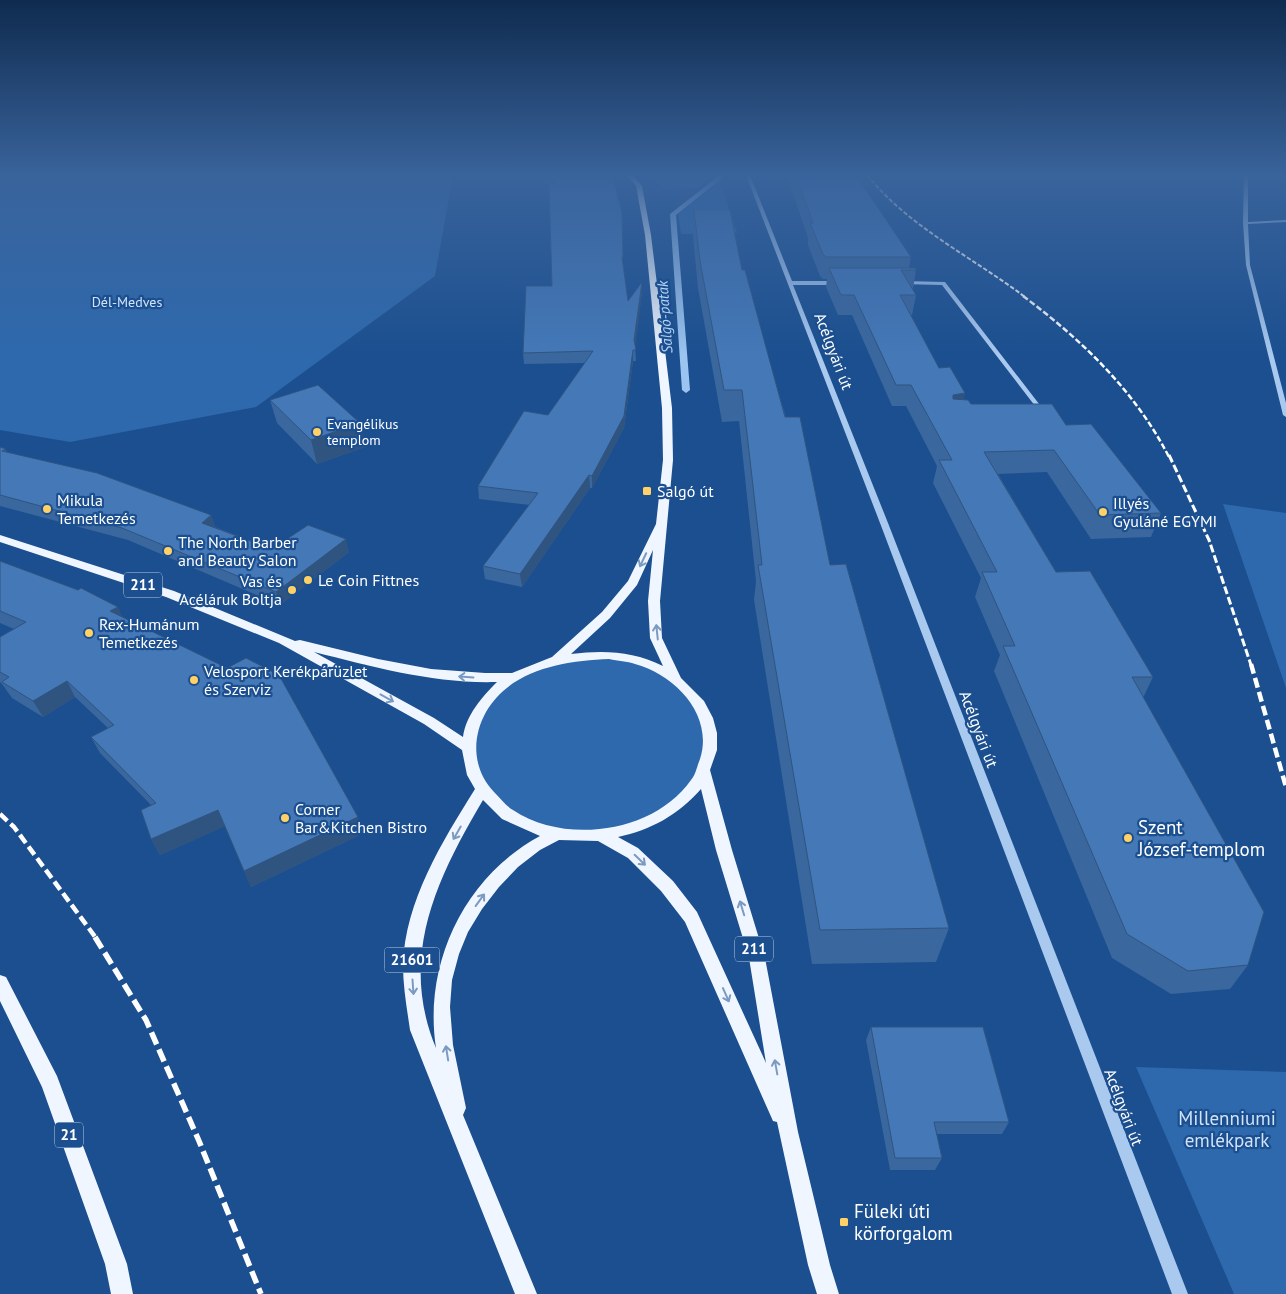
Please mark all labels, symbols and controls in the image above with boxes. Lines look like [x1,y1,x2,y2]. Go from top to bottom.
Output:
water label: Salgó-patak [652,279,677,354]
park label: Dél-Medves [92,293,162,311]
street label: Acélgyári út [810,310,858,393]
place label: Evangélikus templom [327,415,399,449]
marker: Evangélikus templom [311,426,323,438]
place label: Salgó út [657,481,714,501]
marker: Salgó út [641,485,653,497]
place label: Mikula Temetkezés [57,490,136,528]
place label: Illyés Gyuláné EGYMI [1113,493,1217,531]
marker: Mikula Temetkezés [41,503,53,515]
marker: Illyés Gyuláné EGYMI [1097,506,1109,518]
place label: The North Barber and Beauty Salon [178,532,297,570]
marker: The North Barber and Beauty Salon [162,545,174,557]
one-way arrow [638,552,648,567]
place label: Le Coin Fittnes [318,570,419,590]
place label: Vas és Acéláruk Boltja [180,571,282,609]
road number: 211 [124,572,162,598]
marker: Le Coin Fittnes [302,574,314,586]
marker: Vas és Acéláruk Boltja [286,584,298,596]
place label: Rex-Humánum Temetkezés [99,614,199,652]
one-way arrow [652,625,662,641]
marker: Rex-Humánum Temetkezés [83,627,95,639]
place label: Velosport Kerékpárüzlet és Szerviz [203,661,368,699]
one-way arrow [458,672,474,681]
marker: Velosport Kerékpárüzlet és Szerviz [188,674,200,686]
street label: Acélgyári út [955,688,1003,771]
one-way arrow [379,693,393,703]
place label: Corner Bar&Kitchen Bistro [295,799,427,837]
marker: Corner Bar&Kitchen Bistro [279,812,291,824]
place label: Szent József-templom [1137,815,1265,861]
one-way arrow [451,826,461,840]
marker: Szent József-templom [1122,832,1134,844]
one-way arrow [634,854,646,866]
one-way arrow [475,893,485,907]
one-way arrow [736,901,746,917]
road number: 211 [735,936,773,962]
road number: 21601 [384,948,440,972]
one-way arrow [409,978,418,994]
one-way arrow [722,987,732,1002]
one-way arrow [441,1045,451,1061]
one-way arrow [771,1059,781,1075]
street label: Acélgyári út [1100,1066,1148,1149]
park label: Millenniumi emlékpark [1178,1106,1276,1152]
road number: 21 [55,1122,83,1148]
place label: Füleki úti körforgalom [854,1199,953,1245]
marker: Füleki úti körforgalom [838,1216,850,1228]

